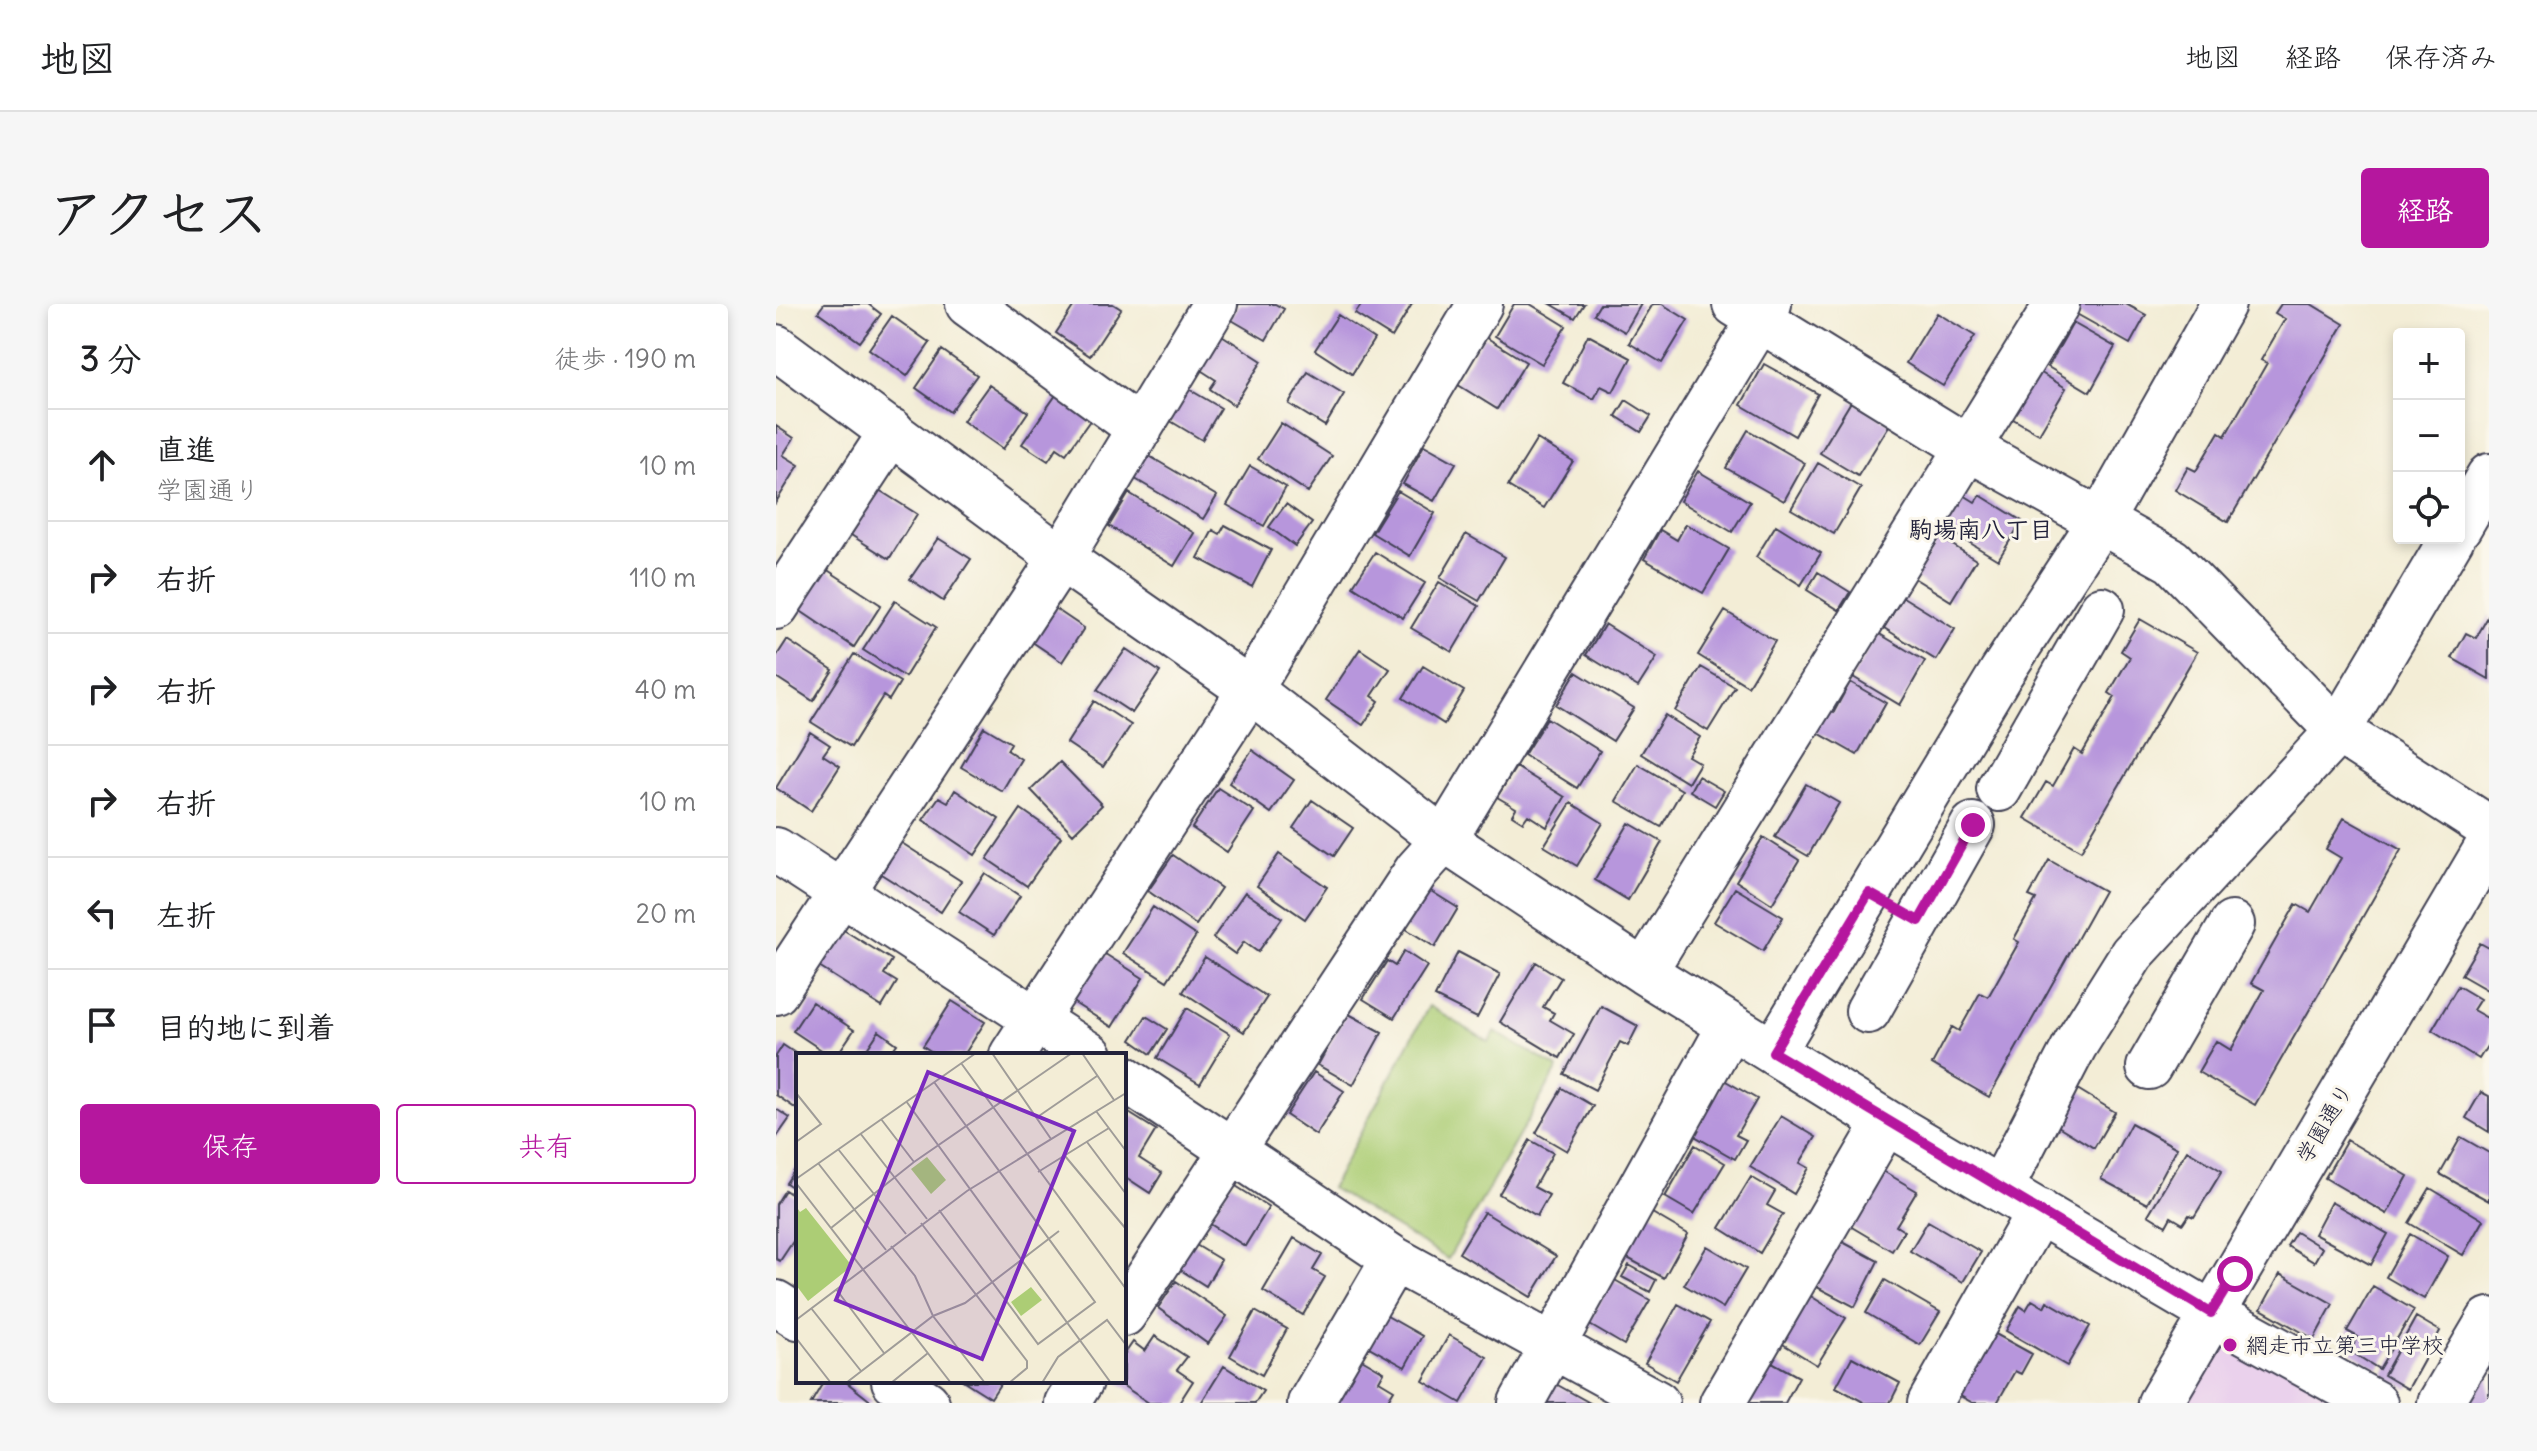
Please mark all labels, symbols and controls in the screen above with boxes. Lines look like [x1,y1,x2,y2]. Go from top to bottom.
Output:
text: 地図 [40,35,116,82]
text: 地図 [2185,39,2241,75]
text: 経路 [2285,39,2341,75]
text: 保存済み [2385,39,2497,75]
button: 経路 [2361,168,2489,248]
text: アクセス [48,178,269,248]
map controls [2393,328,2465,544]
button: + [2393,328,2465,400]
text: 3 分 [80,337,141,380]
text: 徒歩 · 190 m [554,342,696,375]
button: − [2393,400,2465,472]
text: 直進 [156,430,216,468]
icon: ahead [80,443,124,487]
text: 10 m [640,449,696,482]
button: locate [2393,472,2465,544]
text: 学園通り [156,473,260,506]
district label: 駒場南八丁目 [1909,514,2053,544]
icon: right [80,555,124,599]
text: 右折 [156,560,216,598]
text: 110 m [629,561,696,594]
icon: right [80,667,124,711]
text: 右折 [156,672,216,710]
text: 40 m [635,673,696,706]
icon: right [80,779,124,823]
text: 右折 [156,784,216,822]
text: 10 m [640,785,696,818]
route end [1955,807,1991,843]
icon: left [80,891,124,935]
text: 左折 [156,896,216,934]
text: 20 m [636,897,696,930]
icon: arrive [80,1003,124,1047]
text: 目的地に到着 [156,1008,336,1046]
inset map [796,1053,1126,1383]
street label: 学園通り [2289,1078,2359,1168]
button: 保存 [80,1104,380,1184]
button: 共有 [396,1104,696,1184]
route start [2217,1256,2253,1292]
place label: 網走市立第三中学校 [2246,1331,2444,1359]
marker: 網走市立第三中学校 [2221,1336,2239,1354]

